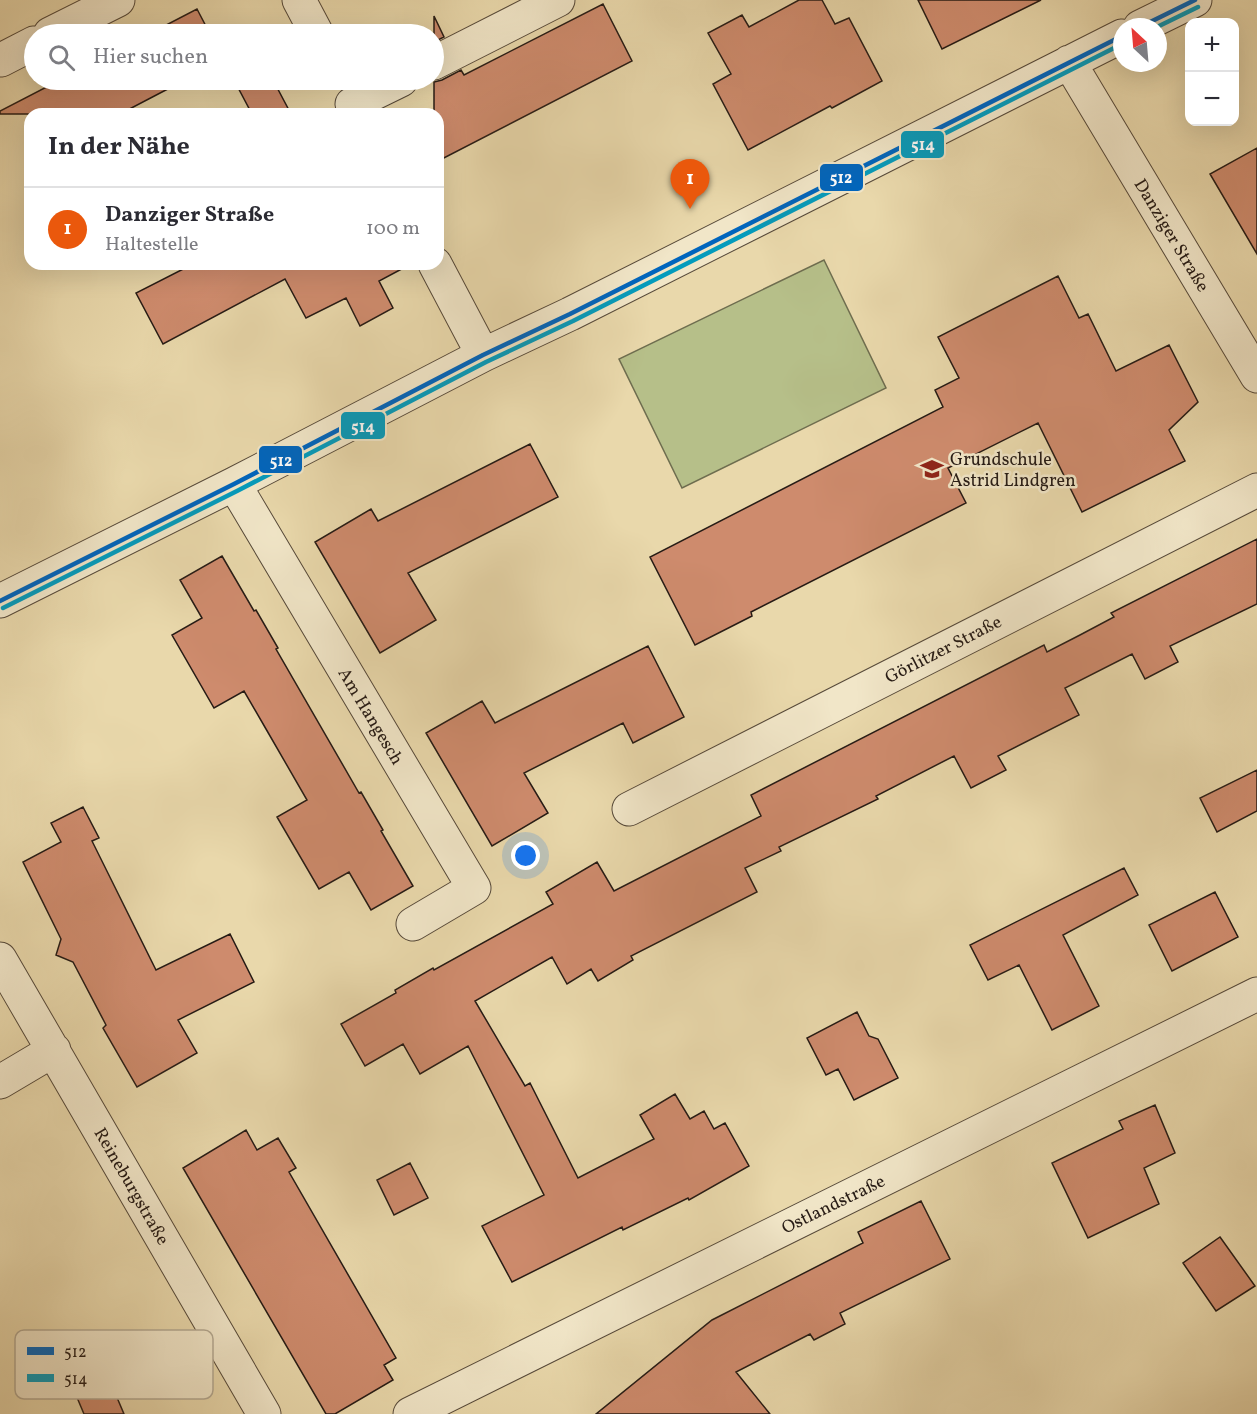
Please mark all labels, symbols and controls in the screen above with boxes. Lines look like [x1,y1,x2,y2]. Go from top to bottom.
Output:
north arrow [1113,18,1167,72]
map controls [1185,18,1239,126]
button: + [1185,18,1239,72]
search box [24,24,444,90]
icon: search [45,41,78,74]
text: Hier suchen [93,42,208,73]
button: − [1185,72,1239,126]
text: In der Nähe [48,129,190,165]
line badge: 514 [900,130,945,159]
text: 514 [911,135,935,157]
pin: 1 [670,160,710,209]
line badge: 512 [819,163,864,192]
text: 512 [830,168,852,190]
street label: Danziger Straße [1127,174,1214,297]
text: Danziger Straße [105,200,274,231]
text: 1 [63,215,72,243]
text: 100 m [366,215,420,243]
text: Haltestelle [105,231,199,259]
line badge: 514 [340,411,386,440]
text: 514 [351,417,375,439]
line badge: 512 [258,445,303,474]
place label: Grundschule Astrid Lindgren [950,448,1076,494]
text: 512 [270,451,292,473]
school or university icon: Grundschule Astrid Lindgren [919,456,945,482]
street label: Görlitzer Straße [881,610,1006,691]
street label: Am Hangesch [331,664,409,770]
your location [511,841,540,870]
street label: Reineburgstraße [87,1123,174,1250]
street label: Ostlandstraße [778,1170,890,1241]
legend [15,1330,213,1399]
text: 512 [64,1342,87,1364]
text: 514 [64,1369,87,1391]

